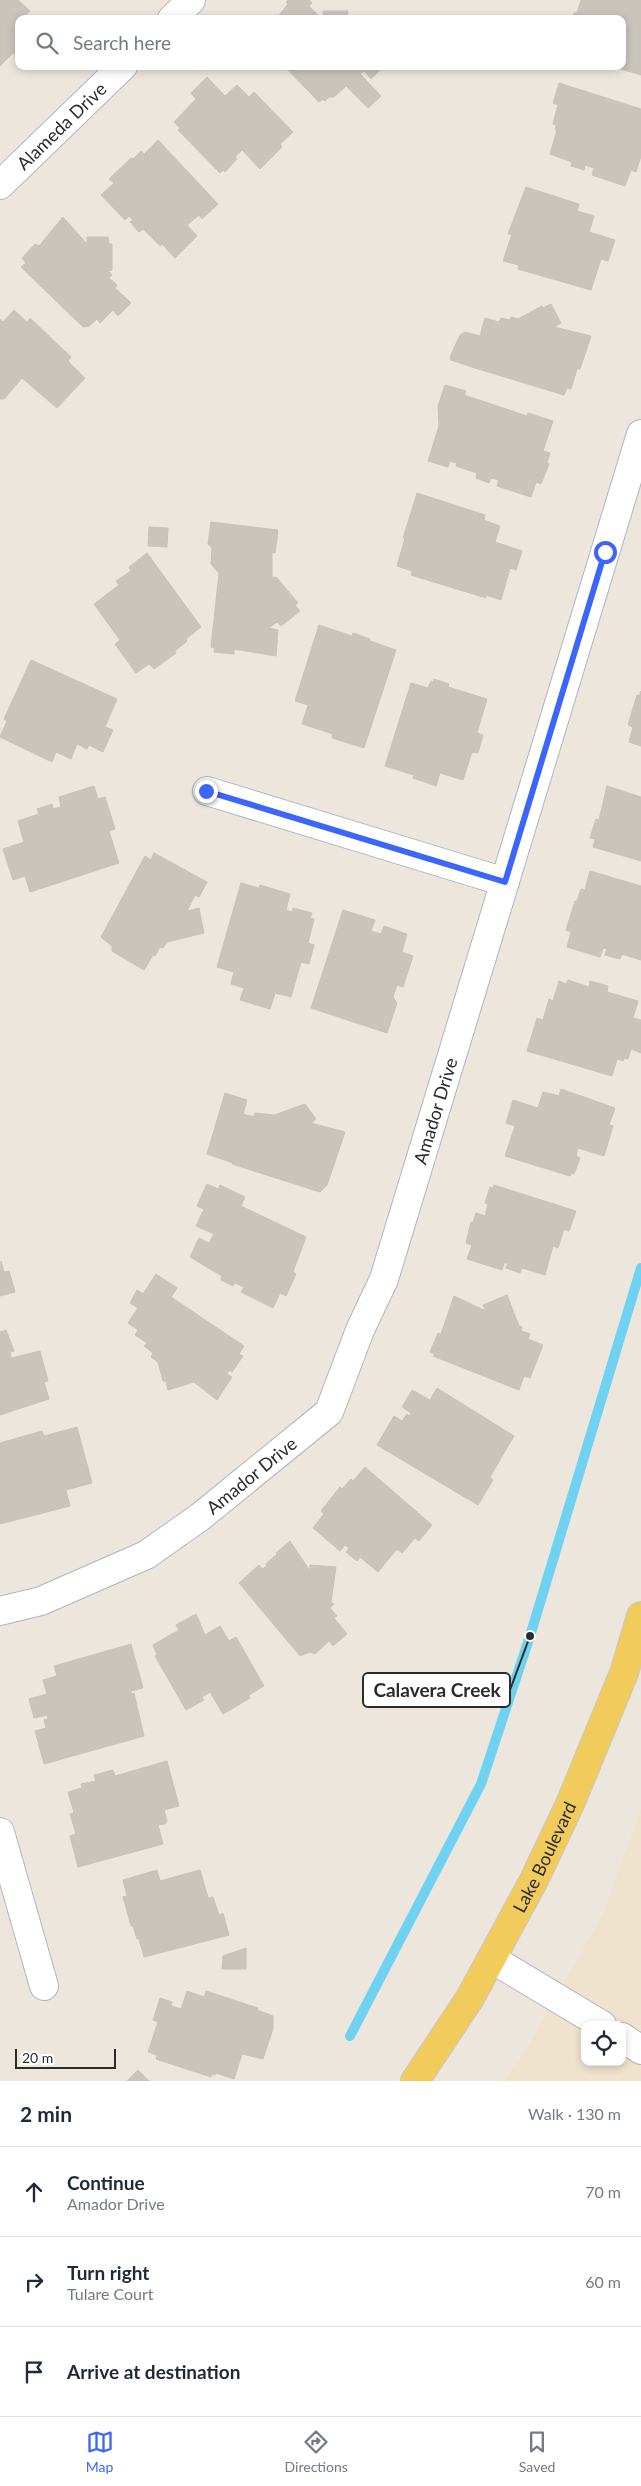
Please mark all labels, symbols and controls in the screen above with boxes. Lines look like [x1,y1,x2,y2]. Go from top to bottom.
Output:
search box [15,15,626,70]
icon: search [33,29,61,57]
text: Search here [73,31,171,54]
street label: Alameda Drive [12,78,111,174]
route start [594,541,617,564]
route end [195,780,218,803]
street label: Amador Drive [409,1055,462,1167]
street label: Amador Drive [202,1432,301,1519]
callout: Calavera Creek [363,1673,510,1707]
text: Calavera Creek [373,1678,501,1701]
street label: Lake Boulevard [508,1798,581,1916]
map controls [581,2021,626,2066]
button: locate [581,2021,626,2066]
scale bar [15,2046,116,2069]
text: 20 m [22,2049,53,2066]
text: 2 min [20,2101,72,2126]
text: Walk · 130 m [528,2104,621,2123]
text: Continue [67,2171,145,2194]
icon: ahead [20,2178,48,2206]
text: 70 m [585,2182,621,2201]
text: Amador Drive [67,2194,165,2213]
text: Turn right [67,2261,149,2284]
icon: right [20,2268,48,2296]
text: 60 m [585,2272,621,2291]
text: Tulare Court [67,2284,154,2303]
icon: arrive [20,2358,48,2386]
text: Arrive at destination [67,2360,240,2383]
tab: Map [86,2428,114,2475]
tab: Directions [285,2428,348,2475]
tab: Saved [519,2428,555,2475]

